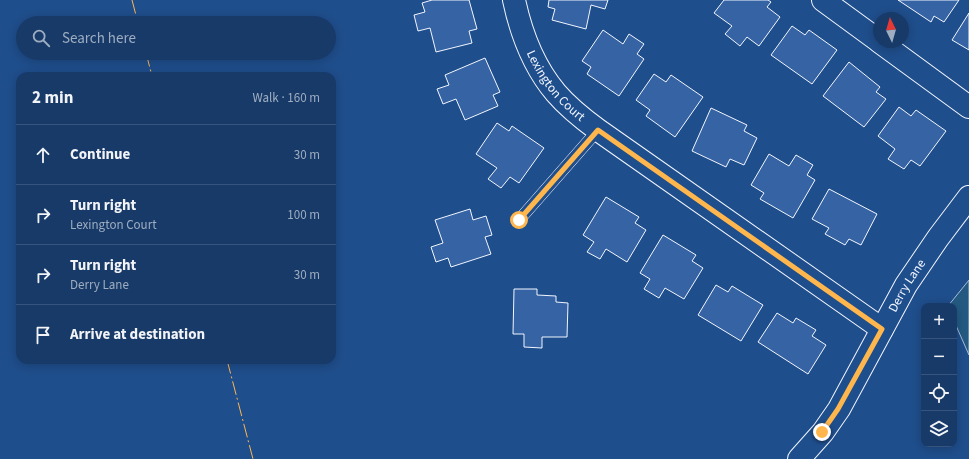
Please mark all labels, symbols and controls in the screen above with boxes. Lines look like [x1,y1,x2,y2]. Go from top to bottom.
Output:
north arrow [873,12,909,48]
search box [16,16,336,60]
icon: search [30,27,52,49]
text: Search here [62,28,136,49]
street label: Lexington Court [522,47,589,126]
text: 2 min [32,86,73,110]
text: Walk · 160 m [252,89,320,107]
icon: ahead [32,144,54,166]
text: Continue [70,144,130,165]
text: 30 m [294,146,320,164]
text: Turn right [70,195,136,216]
icon: right [32,204,54,226]
text: 100 m [287,206,320,224]
route start [510,211,528,229]
text: Lexington Court [70,216,157,234]
text: Turn right [70,255,136,276]
street label: Derry Lane [884,256,930,315]
icon: right [32,264,54,286]
text: 30 m [294,266,320,284]
text: Derry Lane [70,276,129,294]
map controls [921,303,957,447]
button: + [921,303,957,339]
icon: arrive [32,324,54,346]
text: Arrive at destination [70,324,205,345]
button: − [921,339,957,375]
button: locate [921,375,957,411]
button: layers [921,411,957,447]
route end [813,423,831,441]

